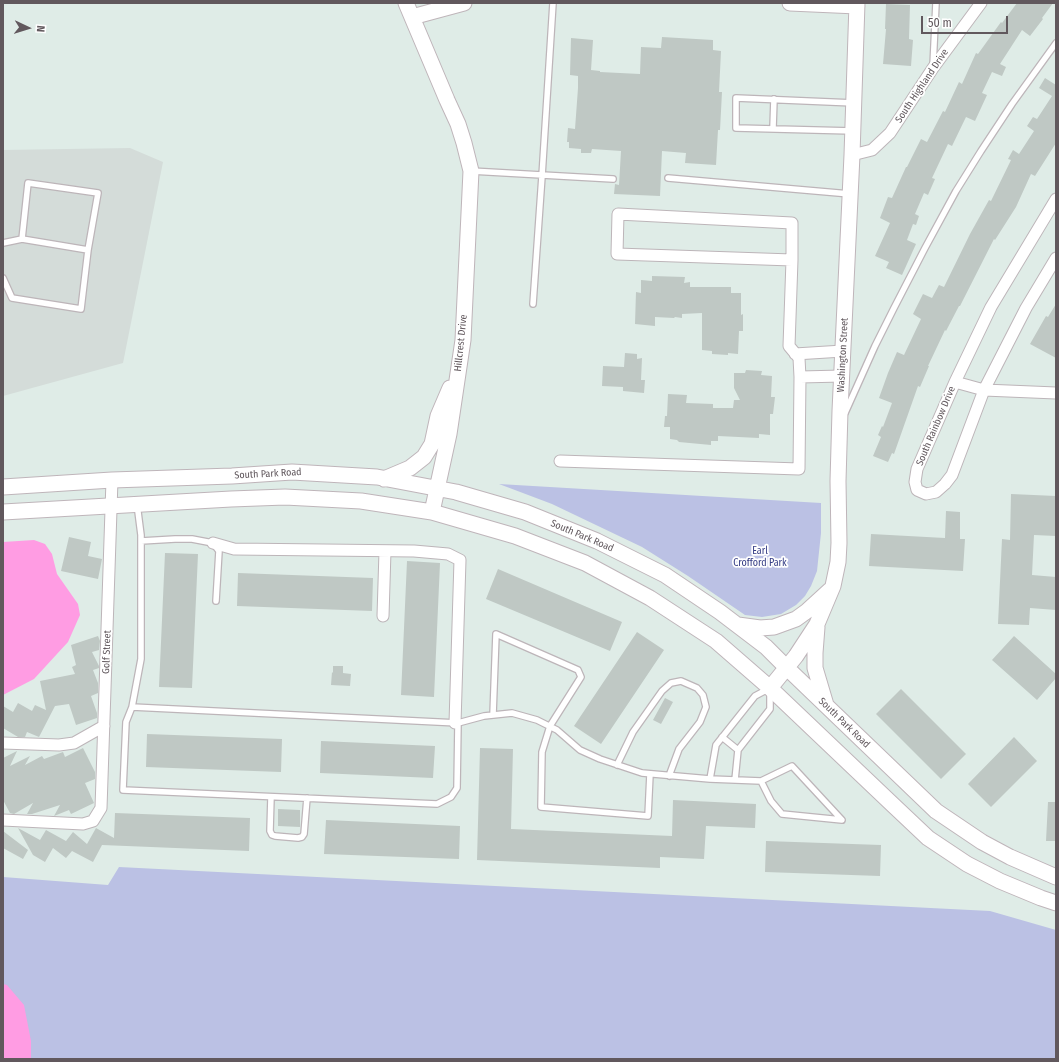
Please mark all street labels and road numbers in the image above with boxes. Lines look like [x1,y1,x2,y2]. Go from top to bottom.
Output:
street label: South Highland Drive [893,47,951,125]
street label: Hillcrest Drive [452,314,470,372]
street label: Washington Street [835,317,851,393]
street label: South Rainbow Drive [914,385,958,467]
street label: South Park Road [234,466,302,482]
street label: South Park Road [549,517,615,555]
street label: Golf Street [100,630,114,674]
street label: South Park Road [816,695,872,751]

